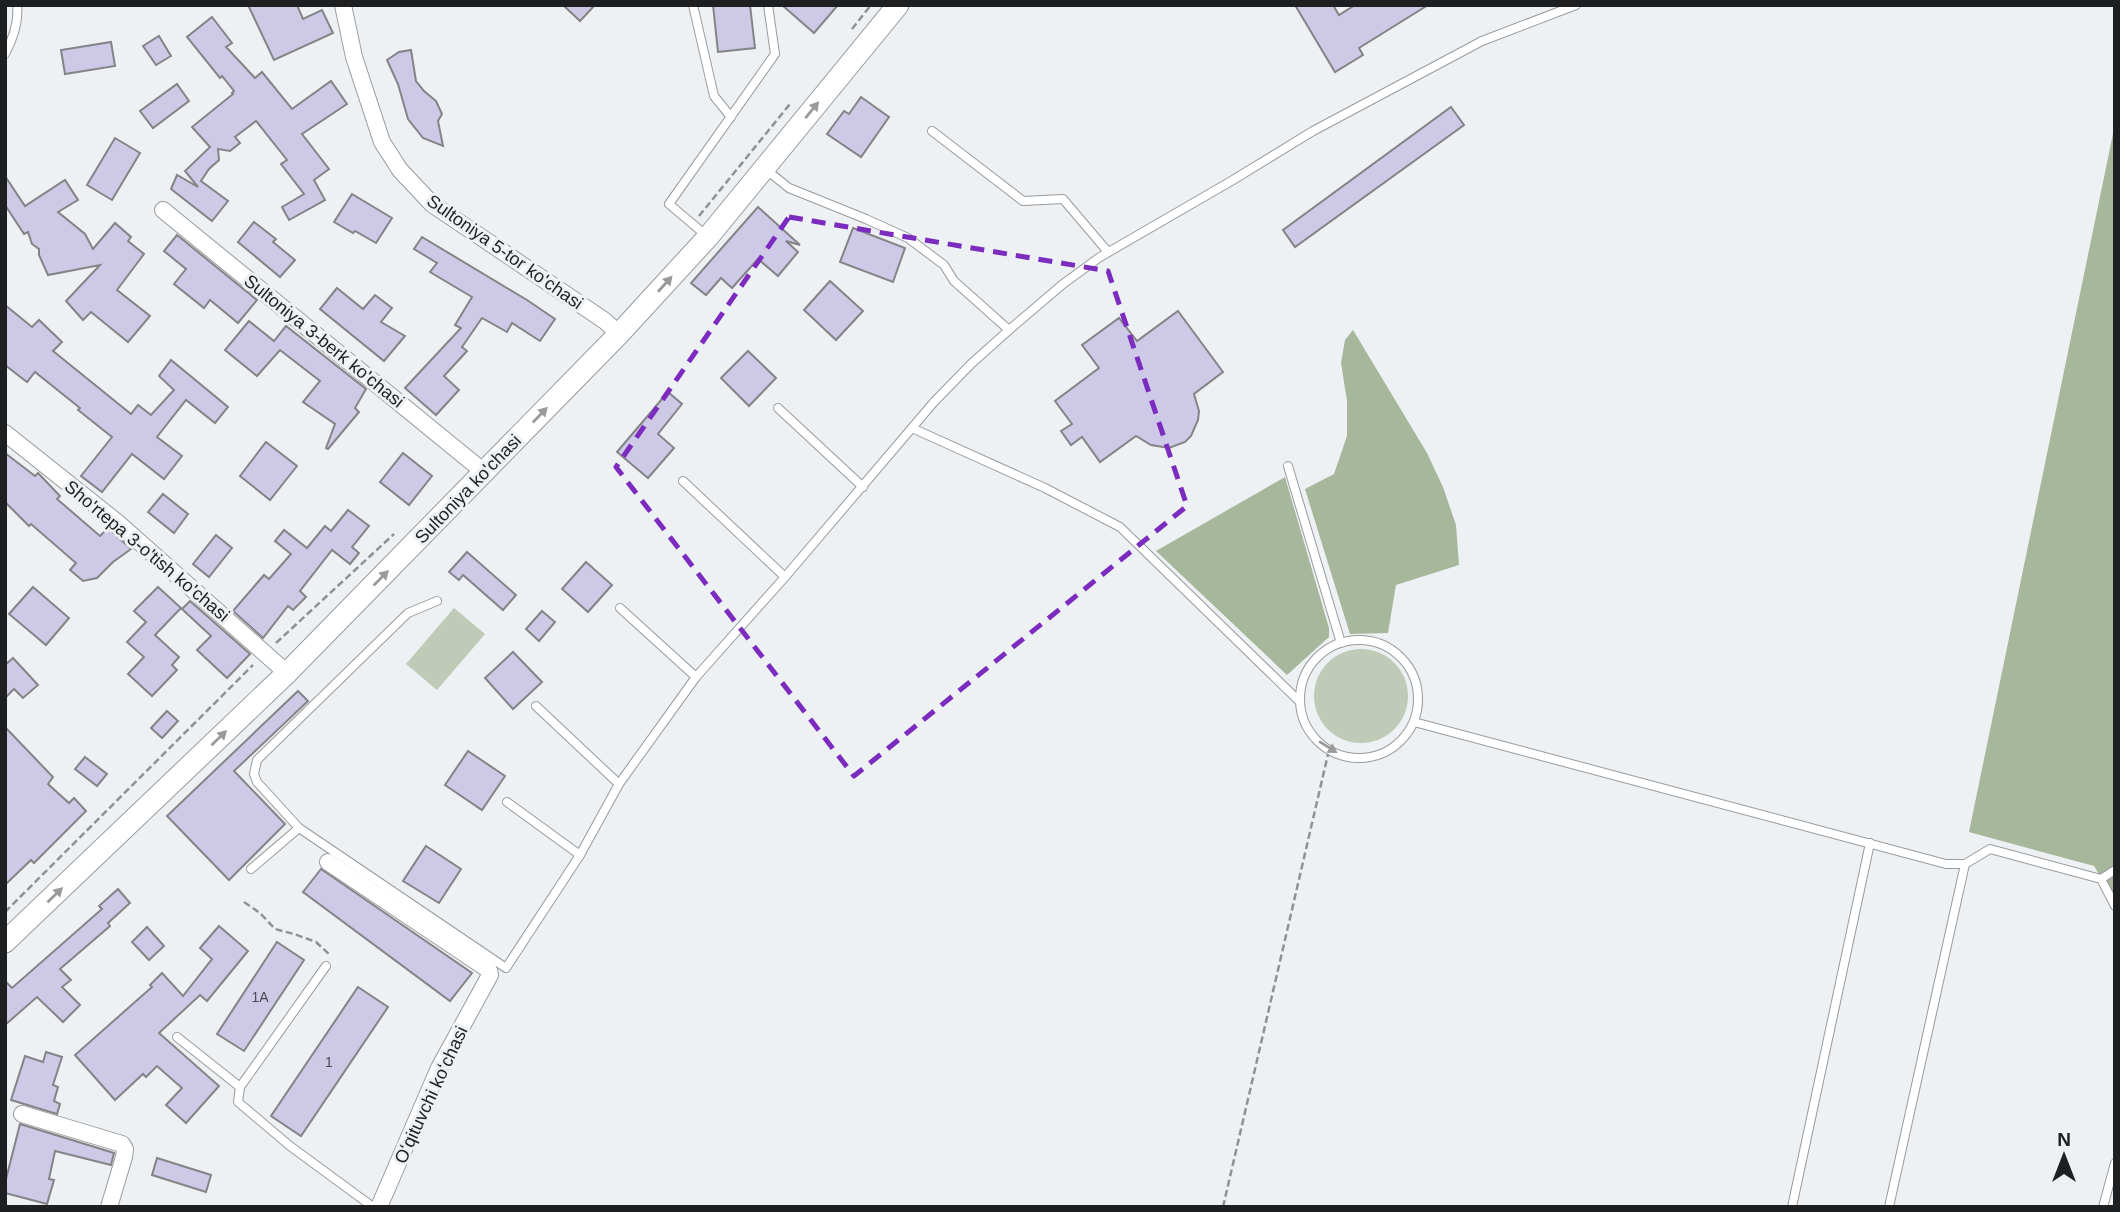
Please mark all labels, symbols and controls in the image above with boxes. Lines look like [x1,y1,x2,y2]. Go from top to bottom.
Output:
one-way arrow [804,102,819,119]
street label: Sultoniya 5-tor ko'chasi [423,191,587,313]
street label: Sultoniya 3-berk ko'chasi [240,270,408,412]
one-way arrow [657,275,673,293]
one-way arrow [531,408,548,424]
street label: Sultoniya ko'chasi [411,430,525,548]
street label: Sho'rtepa 3-o'tish ko'chasi [61,476,233,626]
one-way arrow [372,569,389,586]
one-way arrow [210,730,227,746]
one-way arrow [1318,740,1338,753]
one-way arrow [46,887,63,903]
house number: 1А [251,989,269,1005]
street label: Oʻqituvchi koʻchasi [390,1023,472,1167]
house number: 1 [325,1054,333,1070]
north arrow [2029,1121,2099,1191]
text: N [2057,1129,2071,1150]

